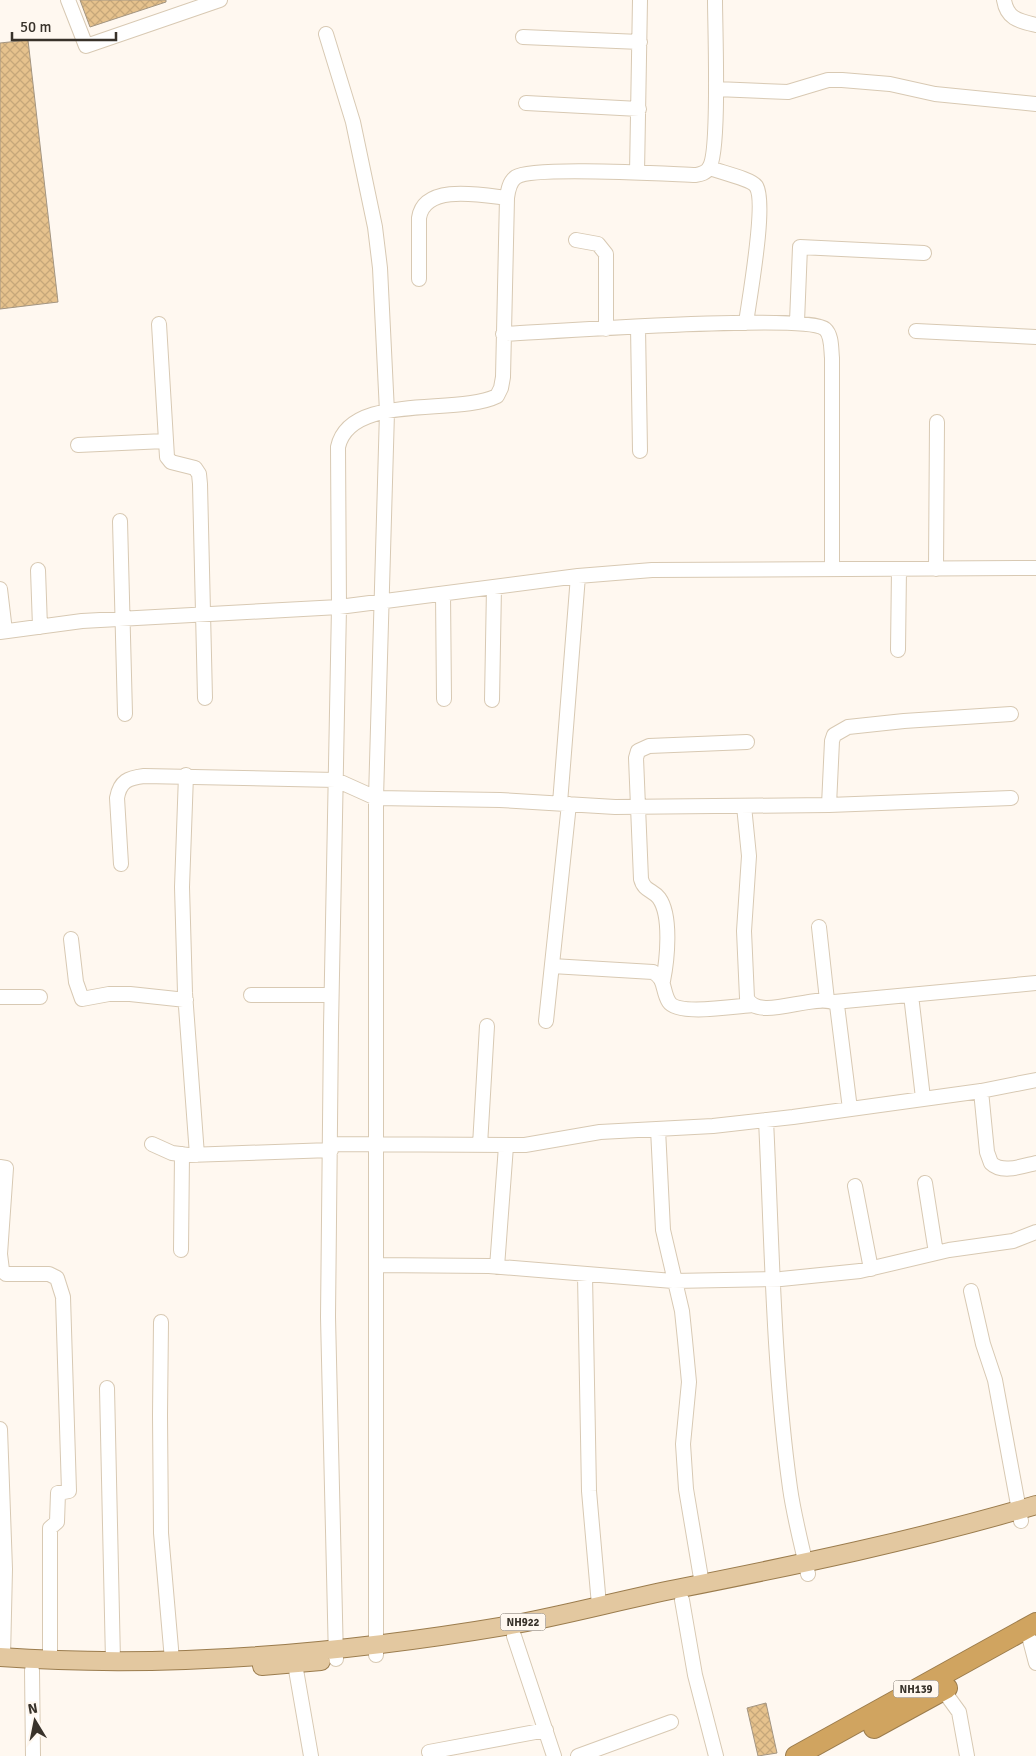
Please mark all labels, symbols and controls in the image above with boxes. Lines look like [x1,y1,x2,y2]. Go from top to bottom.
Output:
scale bar [12,10,116,42]
text: 50 m [20,18,51,36]
road number: NH922 [500,1614,546,1630]
road number: NH139 [894,1680,938,1698]
north arrow [10,1696,60,1746]
text: N [27,1699,39,1718]

